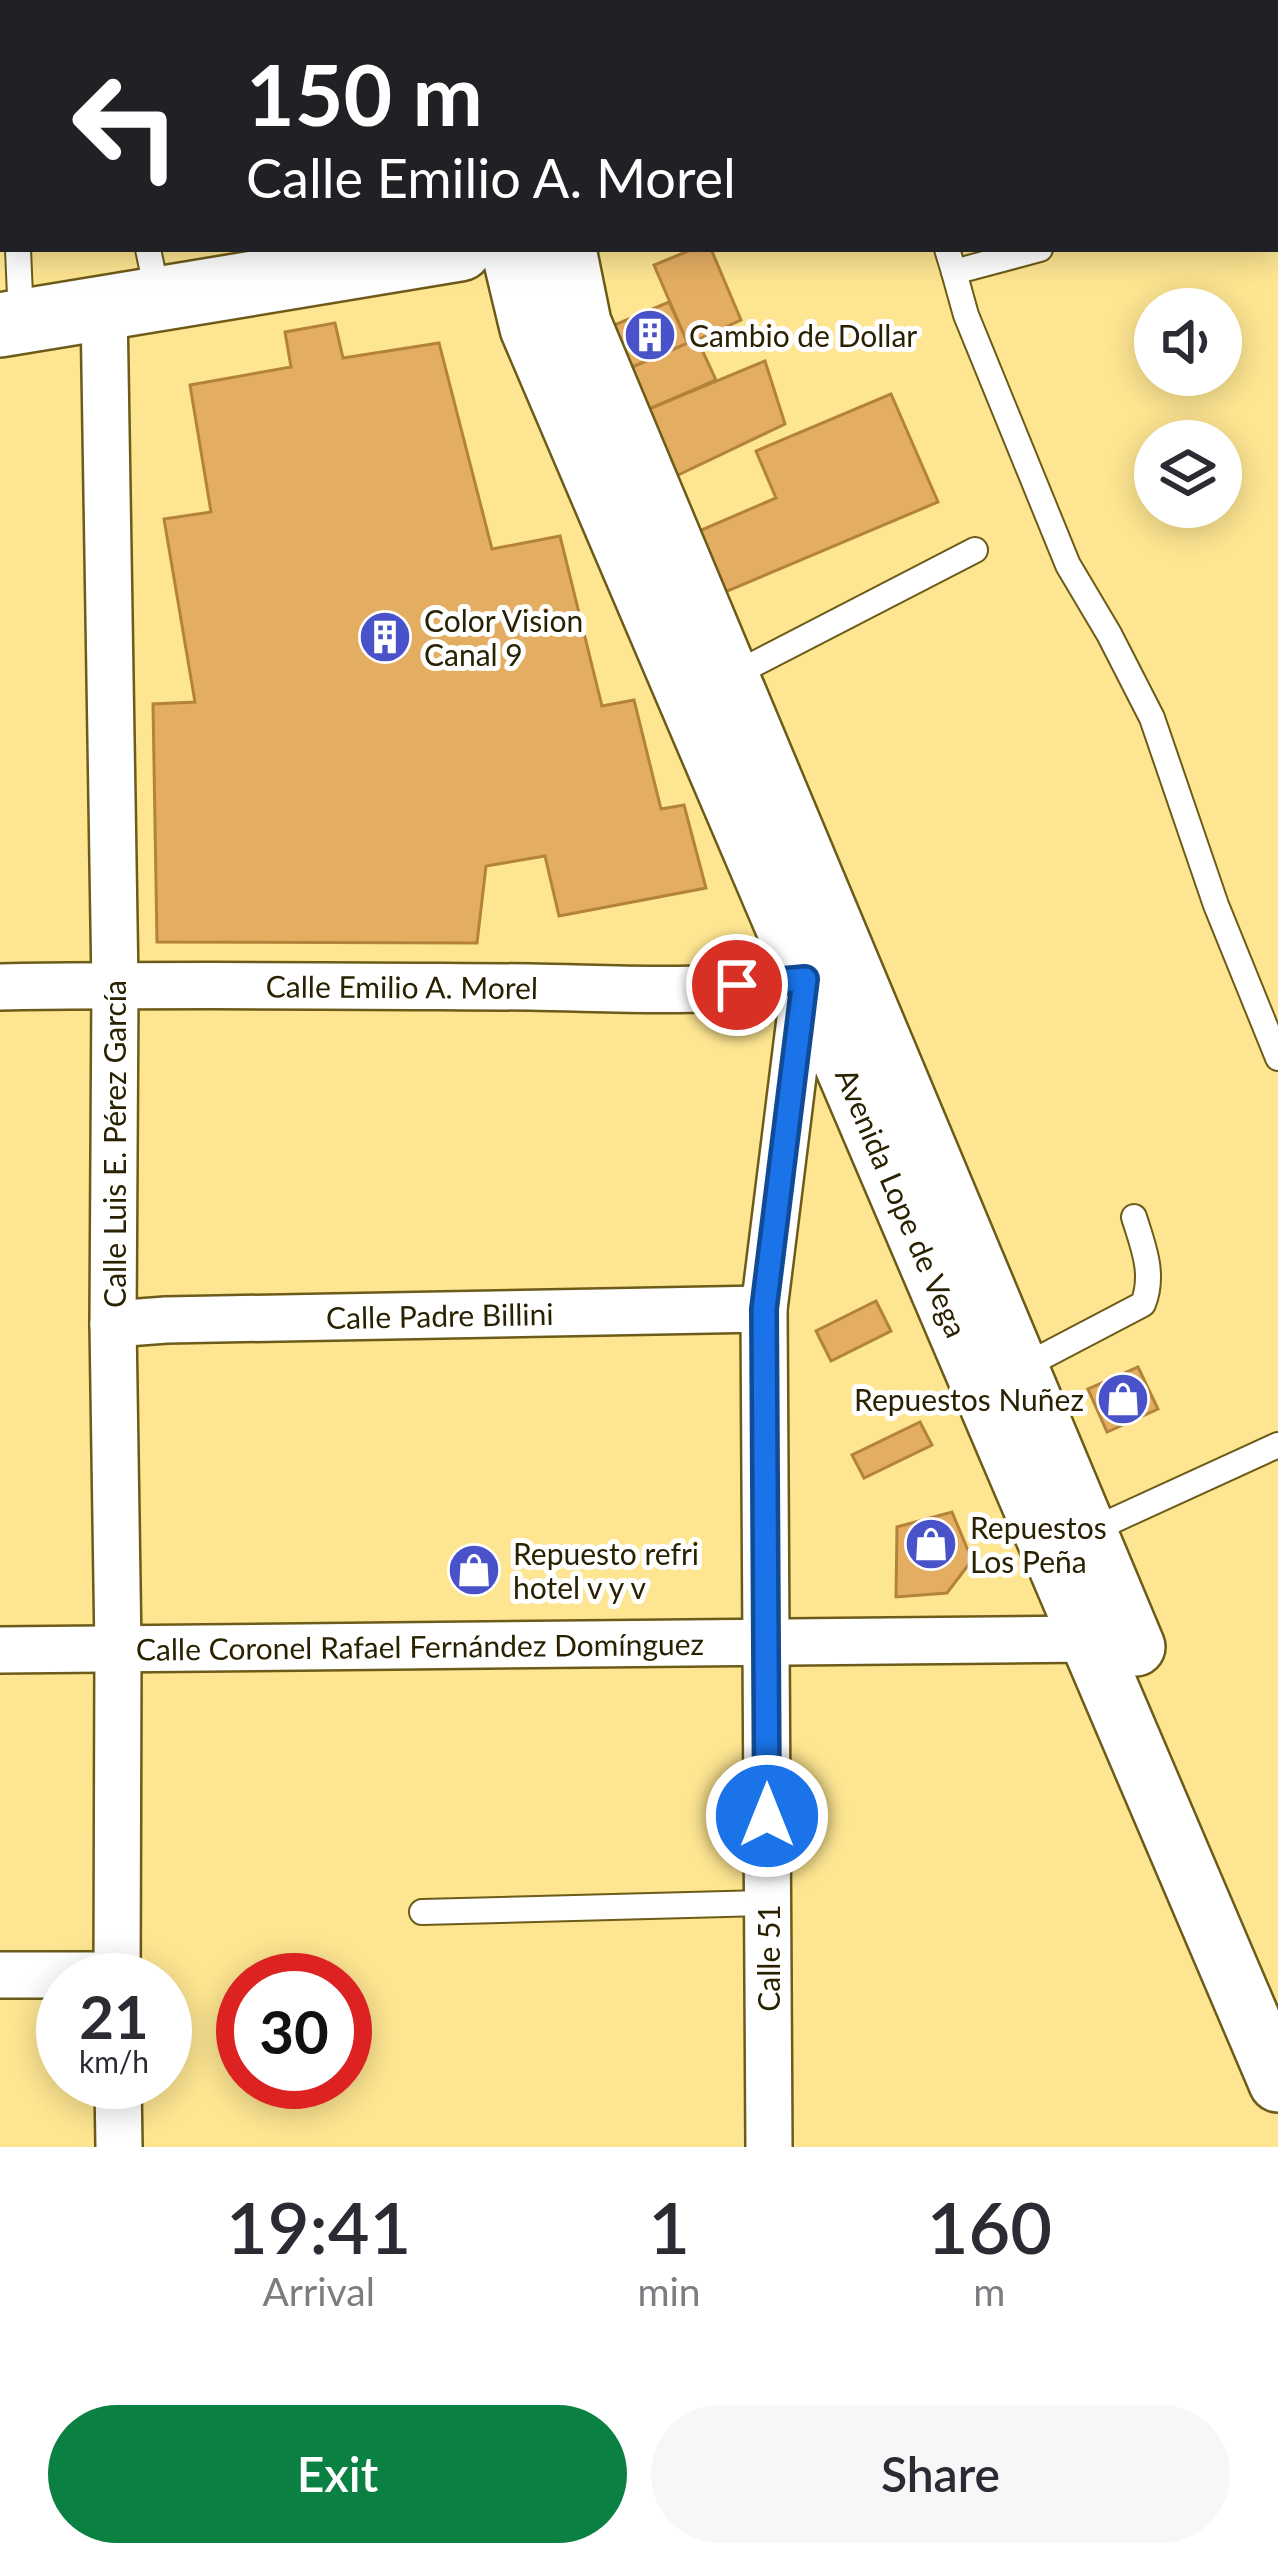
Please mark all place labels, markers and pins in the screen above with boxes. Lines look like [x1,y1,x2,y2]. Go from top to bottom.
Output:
building icon: Cambio de Dollar [622,307,678,363]
place label: Cambio de Dollar [689,317,917,353]
place label: Color Vision Canal 9 [424,602,583,672]
building icon: Color Vision Canal 9 [357,609,413,665]
pin [686,934,788,1036]
shop icon: Repuestos Nuñez [1095,1371,1151,1427]
place label: Repuestos Nuñez [854,1381,1084,1417]
place label: Repuestos Los Peña [970,1509,1107,1579]
shop icon: Repuestos Los Peña [903,1516,959,1572]
place label: Repuesto refri hotel v y v [513,1535,699,1605]
shop icon: Repuesto refri hotel v y v [446,1542,502,1598]

